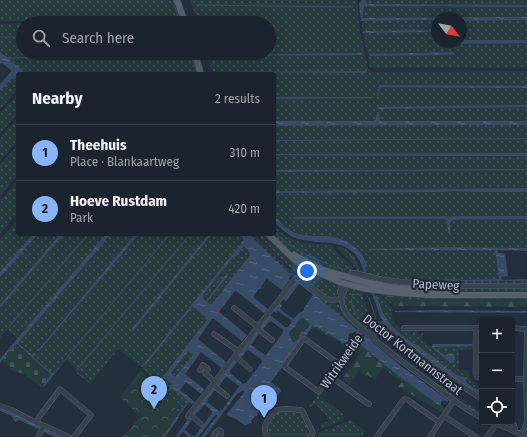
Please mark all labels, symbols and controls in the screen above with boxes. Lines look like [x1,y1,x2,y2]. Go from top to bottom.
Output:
north arrow [431,12,467,48]
search box [16,16,276,60]
icon: search [30,27,52,49]
text: Search here [62,29,134,47]
text: Nearby [32,88,83,109]
text: 2 results [215,91,260,106]
text: Theehuis [70,136,127,154]
text: 1 [42,145,48,160]
text: 310 m [230,145,260,160]
text: Place · Blankaartweg [70,154,179,169]
text: Hoeve Rustdam [70,192,167,210]
text: 2 [42,201,48,216]
text: 420 m [228,201,260,216]
text: Park [70,210,93,225]
your location [297,261,317,281]
street label: Papeweg [412,276,461,293]
street label: Doctor Kortmannstraat [360,311,466,398]
map controls [479,317,515,425]
button: + [479,317,515,353]
street label: Witrikweide [317,331,366,391]
button: − [479,353,515,389]
pin: 2 [141,376,167,409]
pin: 1 [251,385,277,418]
button: locate [479,389,515,425]

